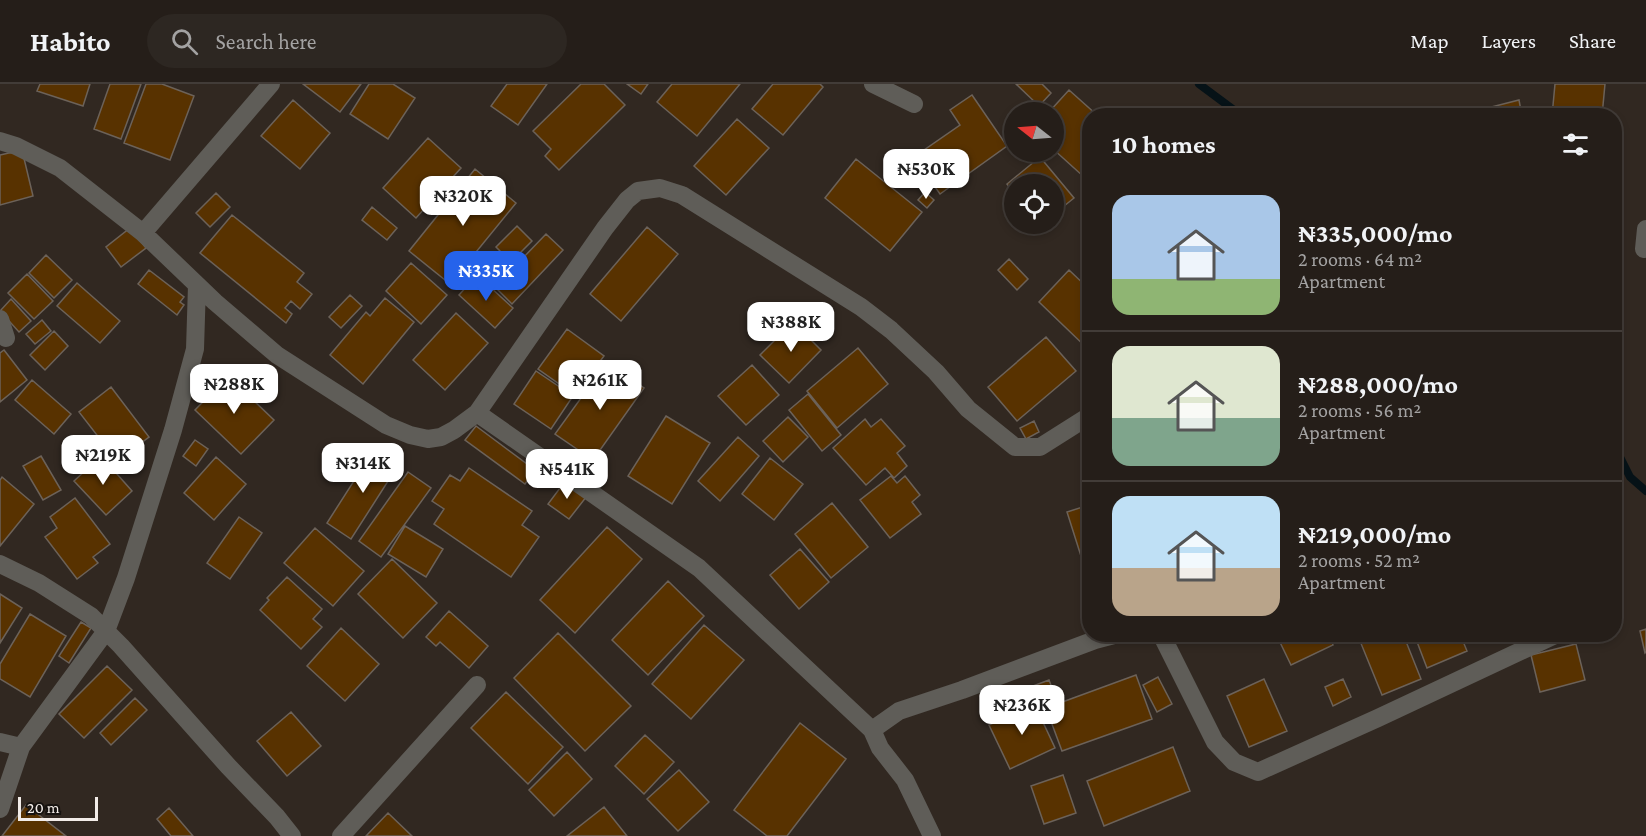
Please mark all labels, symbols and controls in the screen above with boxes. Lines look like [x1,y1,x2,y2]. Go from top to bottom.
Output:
search box [147,14,567,68]
icon: search [168,25,201,58]
text: Habito [30,26,111,57]
text: Search here [216,29,317,54]
text: Map [1410,29,1449,53]
text: Layers [1482,29,1536,53]
text: Share [1569,29,1616,53]
north arrow [1004,102,1064,162]
map controls [1004,102,1064,234]
icon: filters [1559,128,1592,161]
text: 10 homes [1112,130,1216,159]
pin: ₦530K [884,149,968,200]
text: ₦530K [897,157,955,179]
button: locate [1004,174,1064,234]
pin: ₦320K [421,176,505,227]
text: ₦320K [434,184,492,206]
icon: home [1160,219,1232,291]
text: ₦335,000/mo [1298,219,1453,248]
text: 2 rooms · 64 m² [1298,248,1422,270]
pin: ₦335K [444,251,528,302]
text: ₦335K [458,259,514,281]
text: Apartment [1298,270,1385,292]
pin: ₦388K [749,302,833,353]
text: ₦388K [761,310,821,332]
pin: ₦261K [558,360,642,411]
pin: ₦288K [192,364,276,415]
text: ₦261K [573,368,628,390]
icon: home [1160,370,1232,442]
text: ₦288,000/mo [1298,370,1458,399]
text: ₦288K [204,372,264,394]
text: 2 rooms · 56 m² [1298,399,1421,421]
text: Apartment [1298,421,1385,443]
pin: ₦219K [61,435,145,486]
text: ₦219K [76,443,131,465]
pin: ₦314K [321,443,405,494]
pin: ₦541K [525,449,609,500]
text: ₦314K [336,451,390,473]
text: ₦541K [540,457,594,479]
icon: home [1160,520,1232,592]
text: ₦219,000/mo [1298,520,1451,549]
text: 2 rooms · 52 m² [1298,549,1420,571]
text: Apartment [1298,571,1385,593]
pin: ₦236K [980,685,1064,736]
text: ₦236K [993,693,1051,715]
scale bar [18,794,98,822]
text: 20 m [27,799,60,816]

